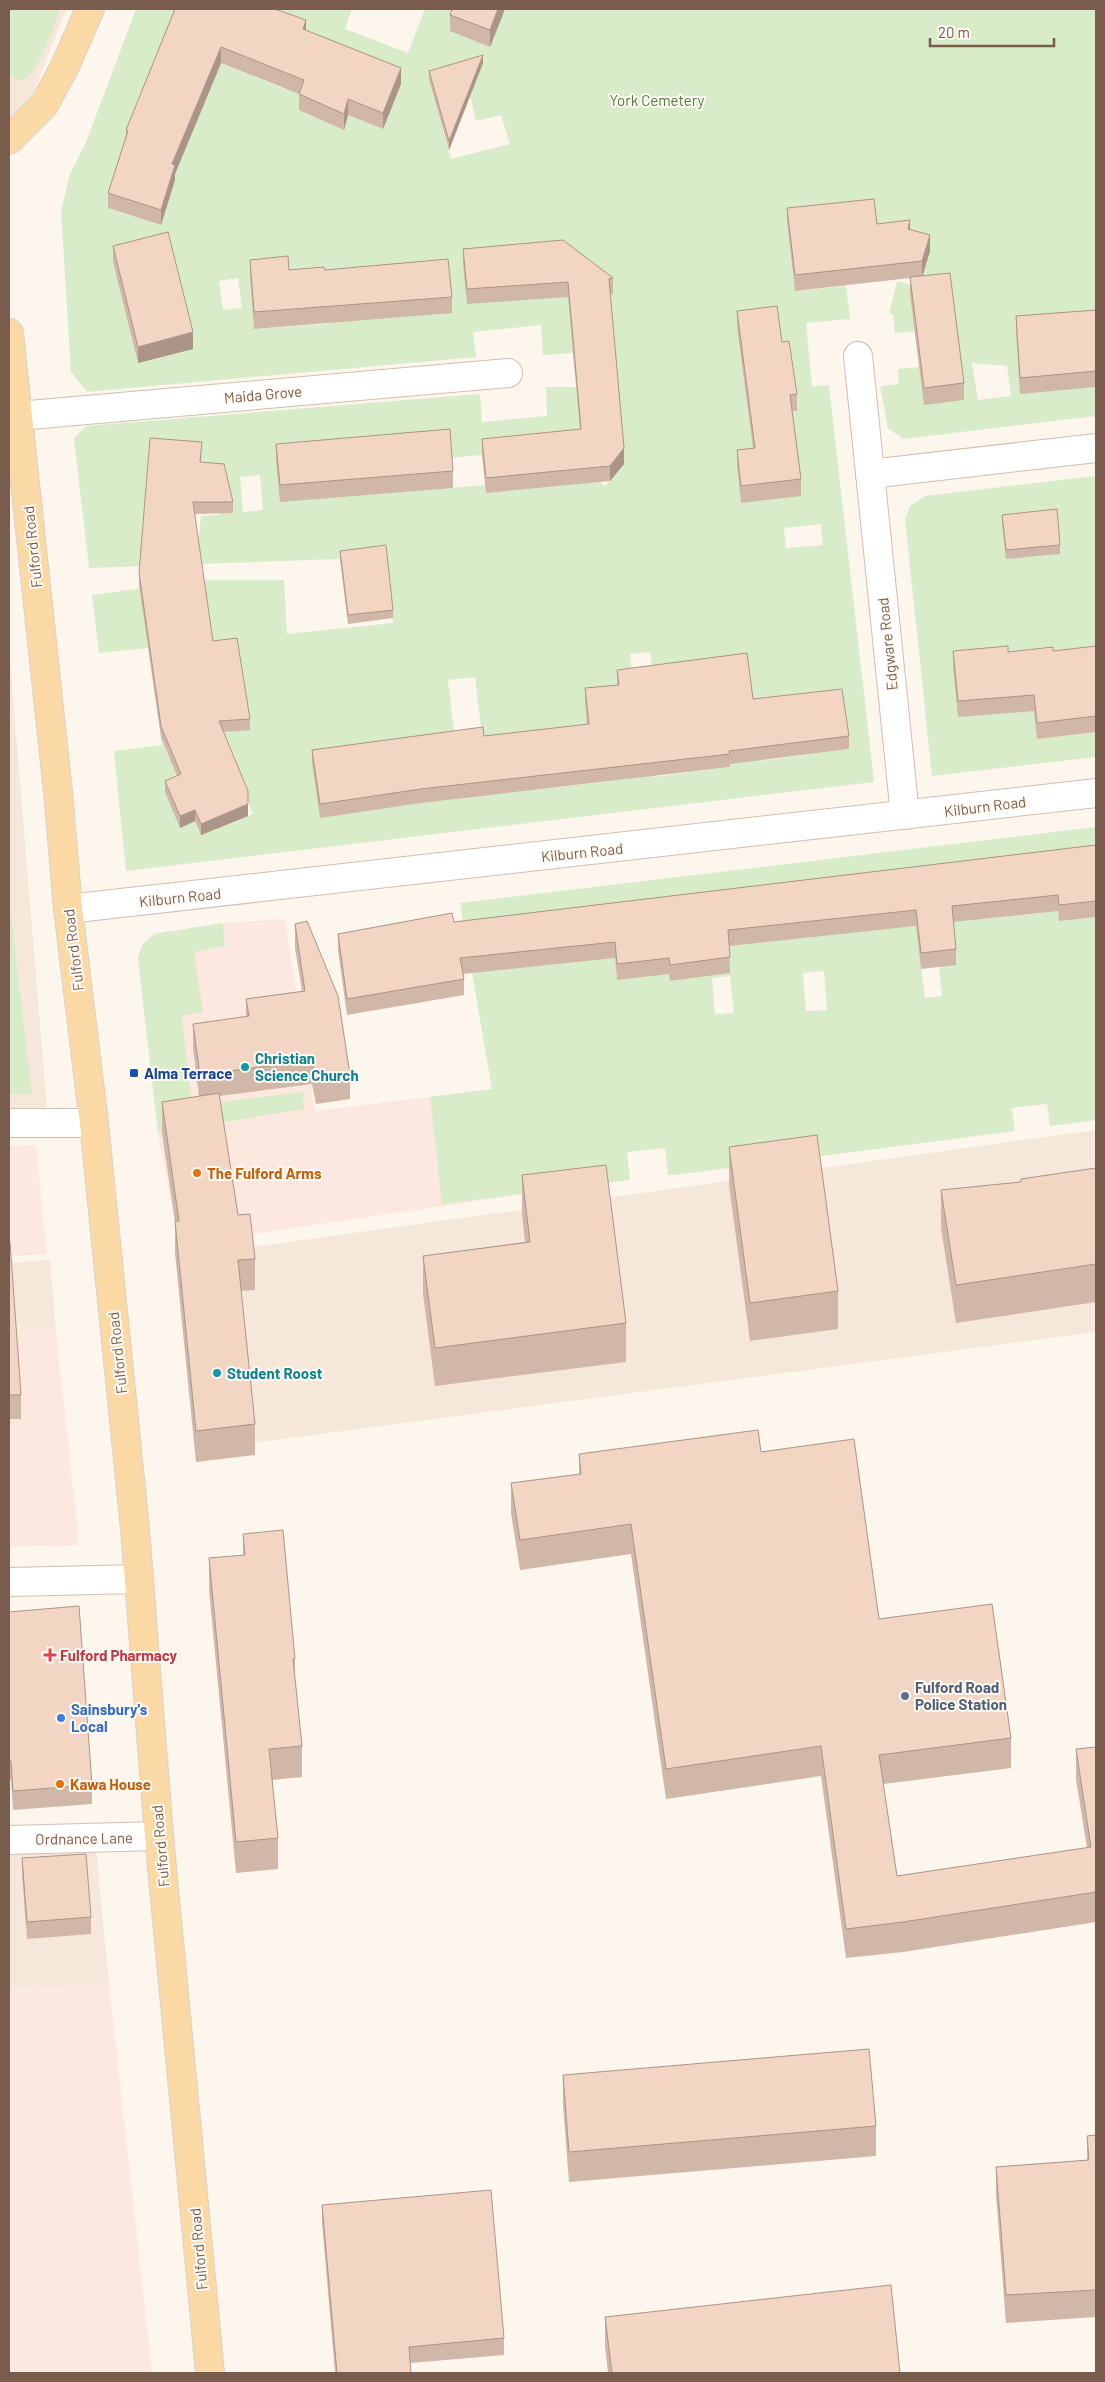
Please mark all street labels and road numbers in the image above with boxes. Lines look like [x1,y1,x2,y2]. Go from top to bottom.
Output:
street label: Maida Grove [223,382,303,406]
street label: Fulford Road [19,505,45,589]
street label: Edgware Road [873,597,901,691]
street label: Kilburn Road [943,792,1027,820]
street label: Kilburn Road [540,839,624,865]
street label: Kilburn Road [138,884,222,910]
street label: Fulford Road [59,908,87,992]
street label: Fulford Road [104,1311,130,1395]
street label: Fulford Road [147,1804,173,1888]
street label: Ordnance Lane [35,1828,133,1848]
street label: Fulford Road [185,2207,211,2291]

